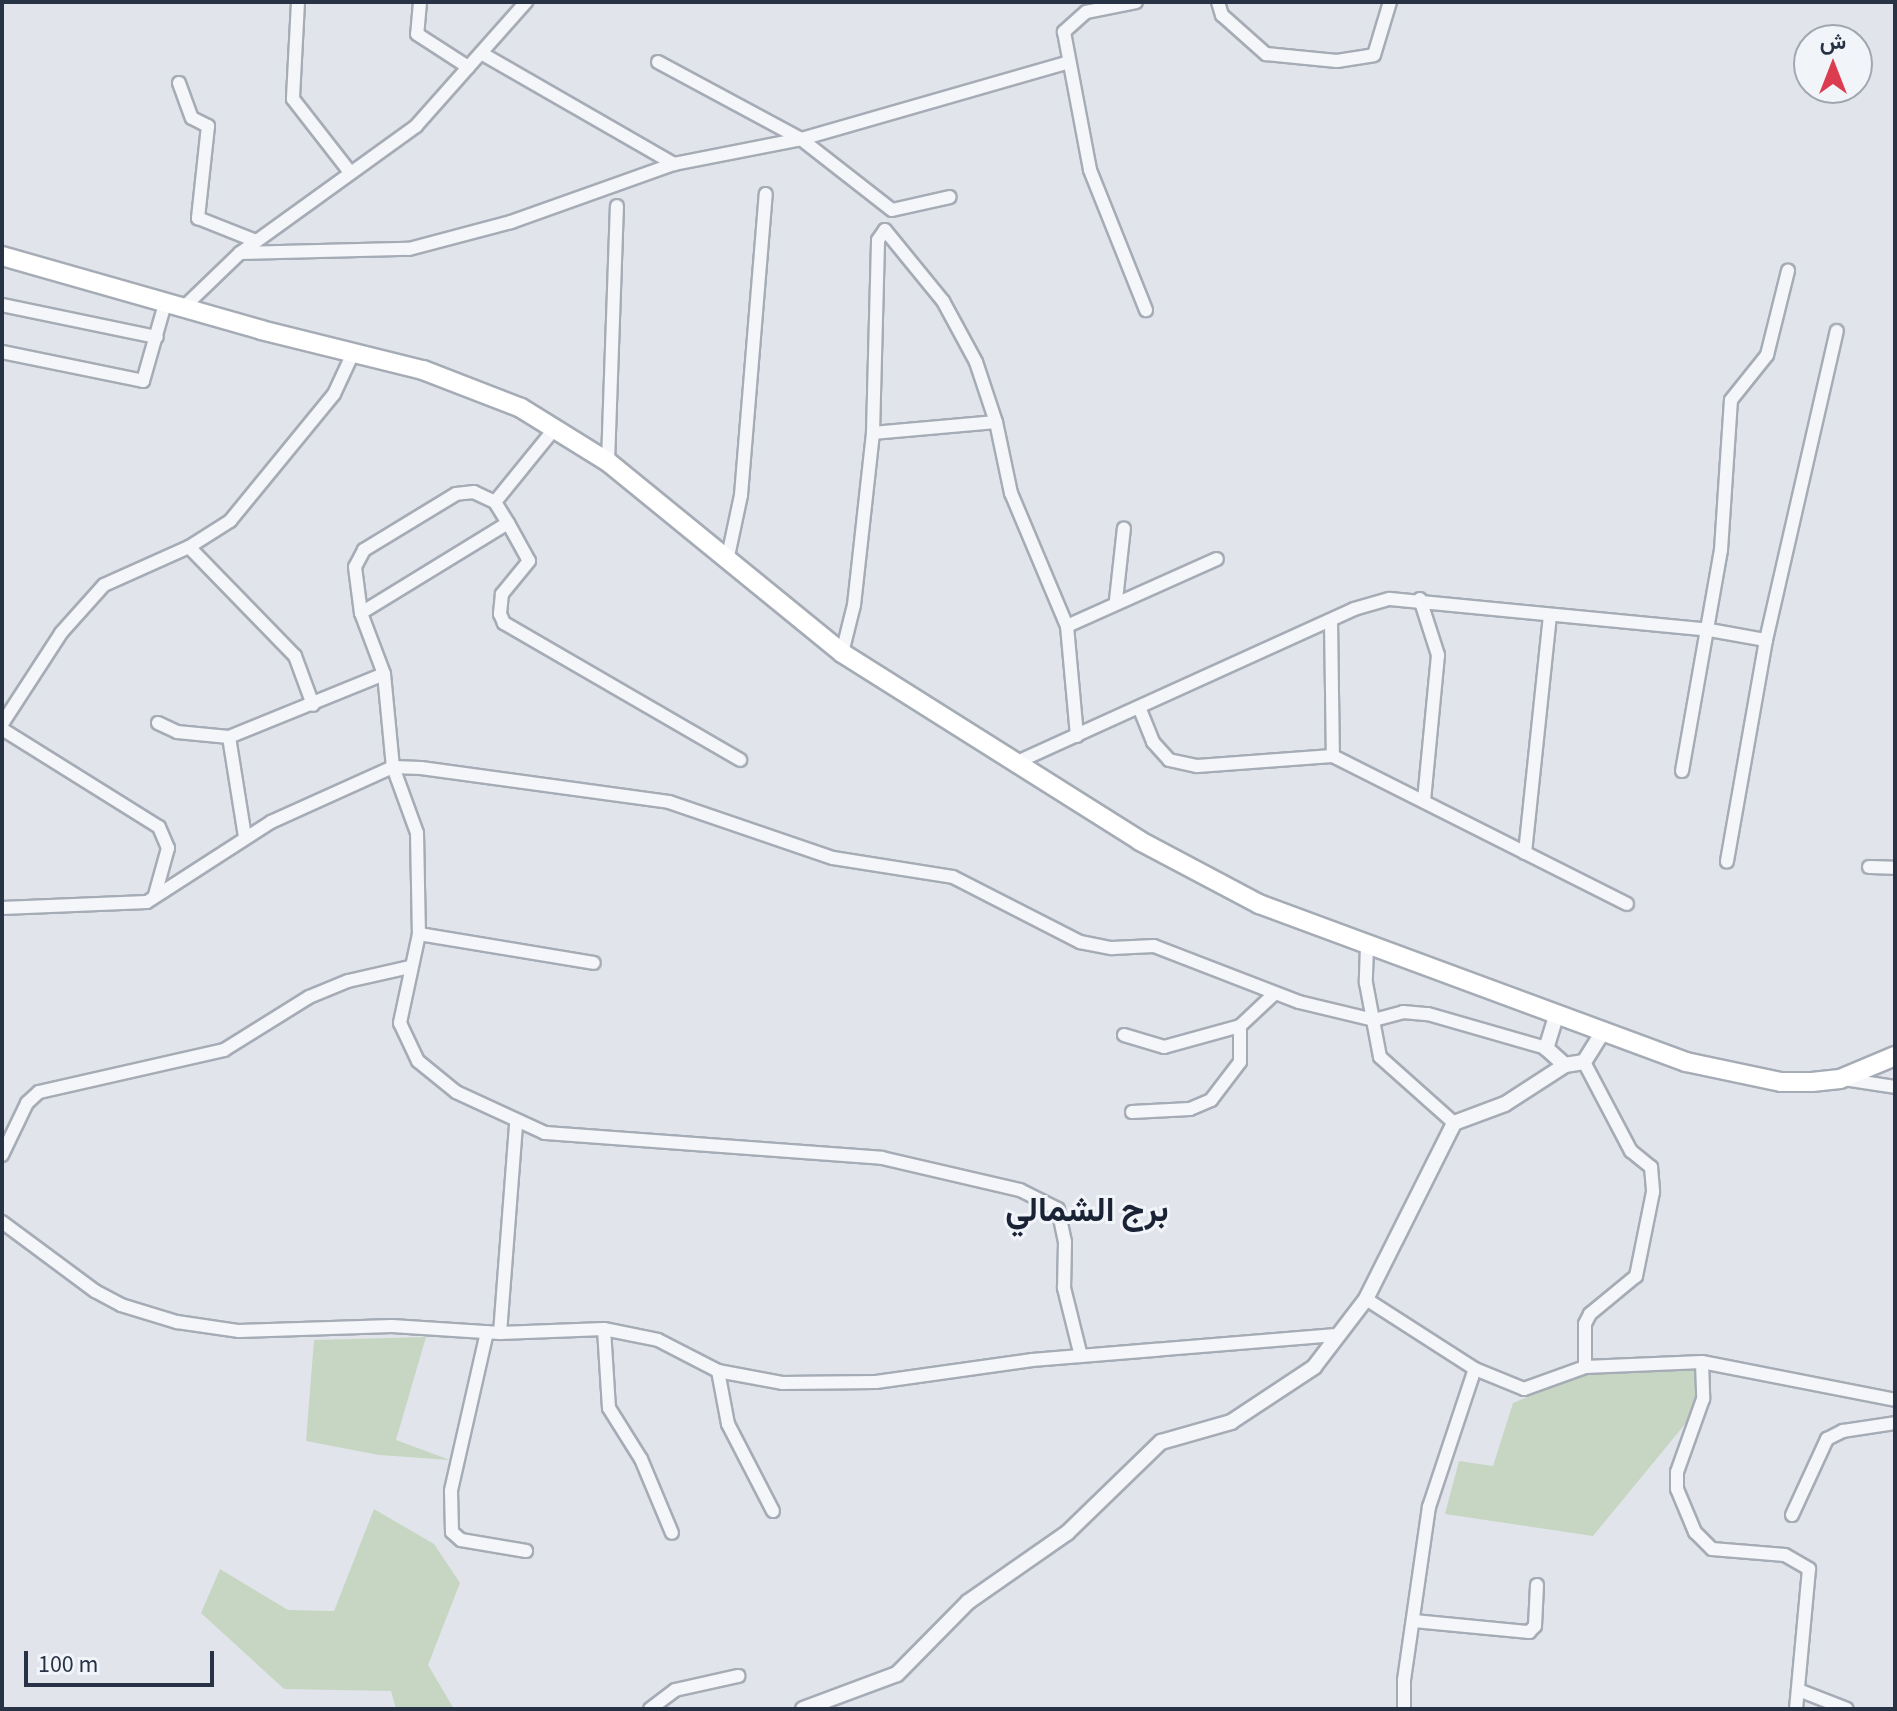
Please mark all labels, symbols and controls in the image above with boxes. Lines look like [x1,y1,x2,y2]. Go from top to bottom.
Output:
north arrow [1793,24,1873,104]
text: ش [1820,26,1846,58]
district label: برج الشمالي [1005,1191,1169,1231]
scale bar [28,1635,218,1685]
text: 100 m [38,1647,98,1682]

